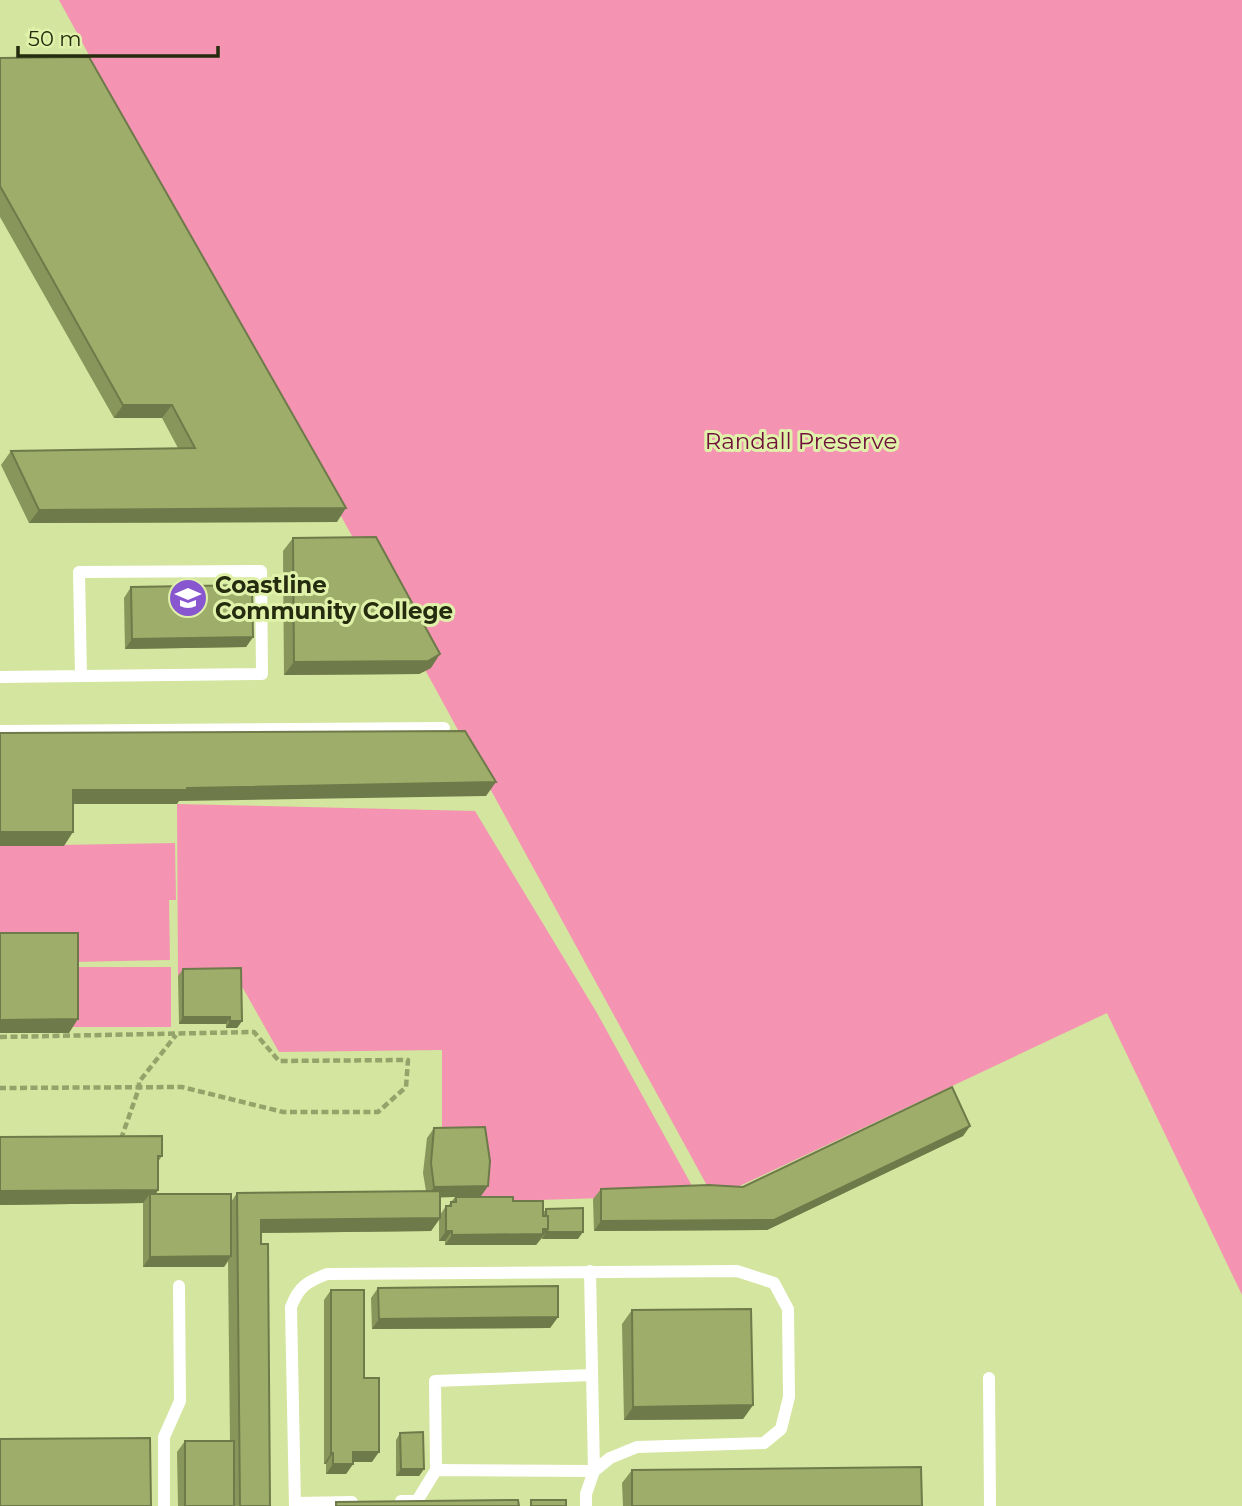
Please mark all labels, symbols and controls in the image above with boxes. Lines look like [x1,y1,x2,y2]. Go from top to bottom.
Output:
scale bar [18,14,217,58]
text: 50 m [28,26,82,51]
park label: Randall Preserve [705,427,897,455]
place label: Coastline Community College [215,571,453,625]
school or university icon: Coastline Community College [167,577,209,619]

